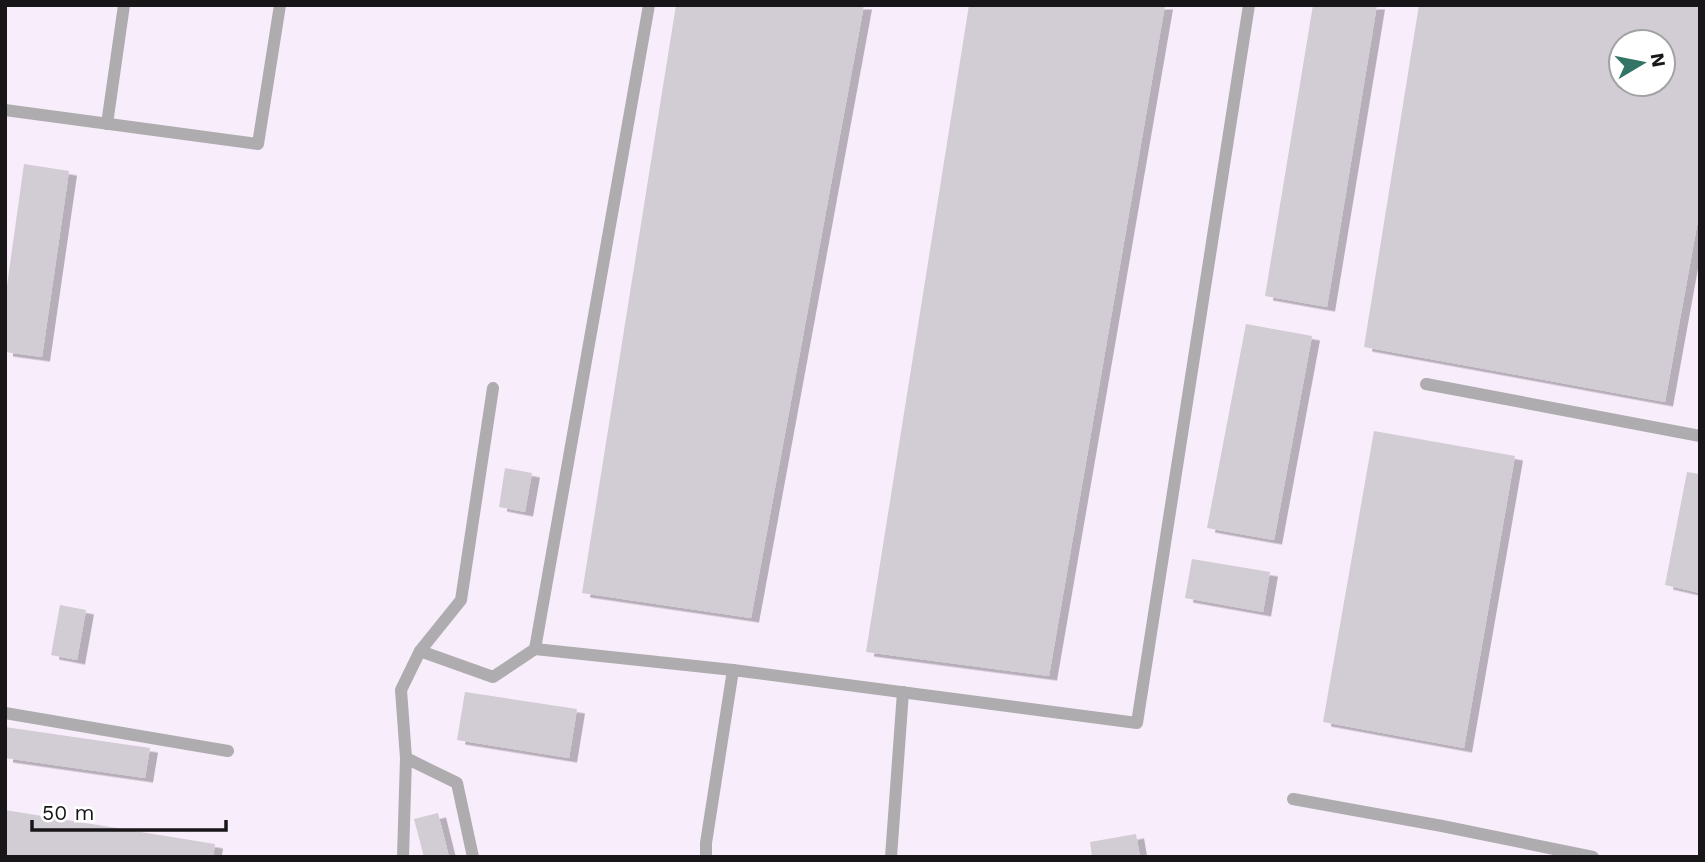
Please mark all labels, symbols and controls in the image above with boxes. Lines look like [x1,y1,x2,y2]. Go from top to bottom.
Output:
north arrow [1607,28,1677,98]
text: N [1646,51,1671,69]
scale bar [32,788,226,832]
text: 50 m [42,800,94,825]

